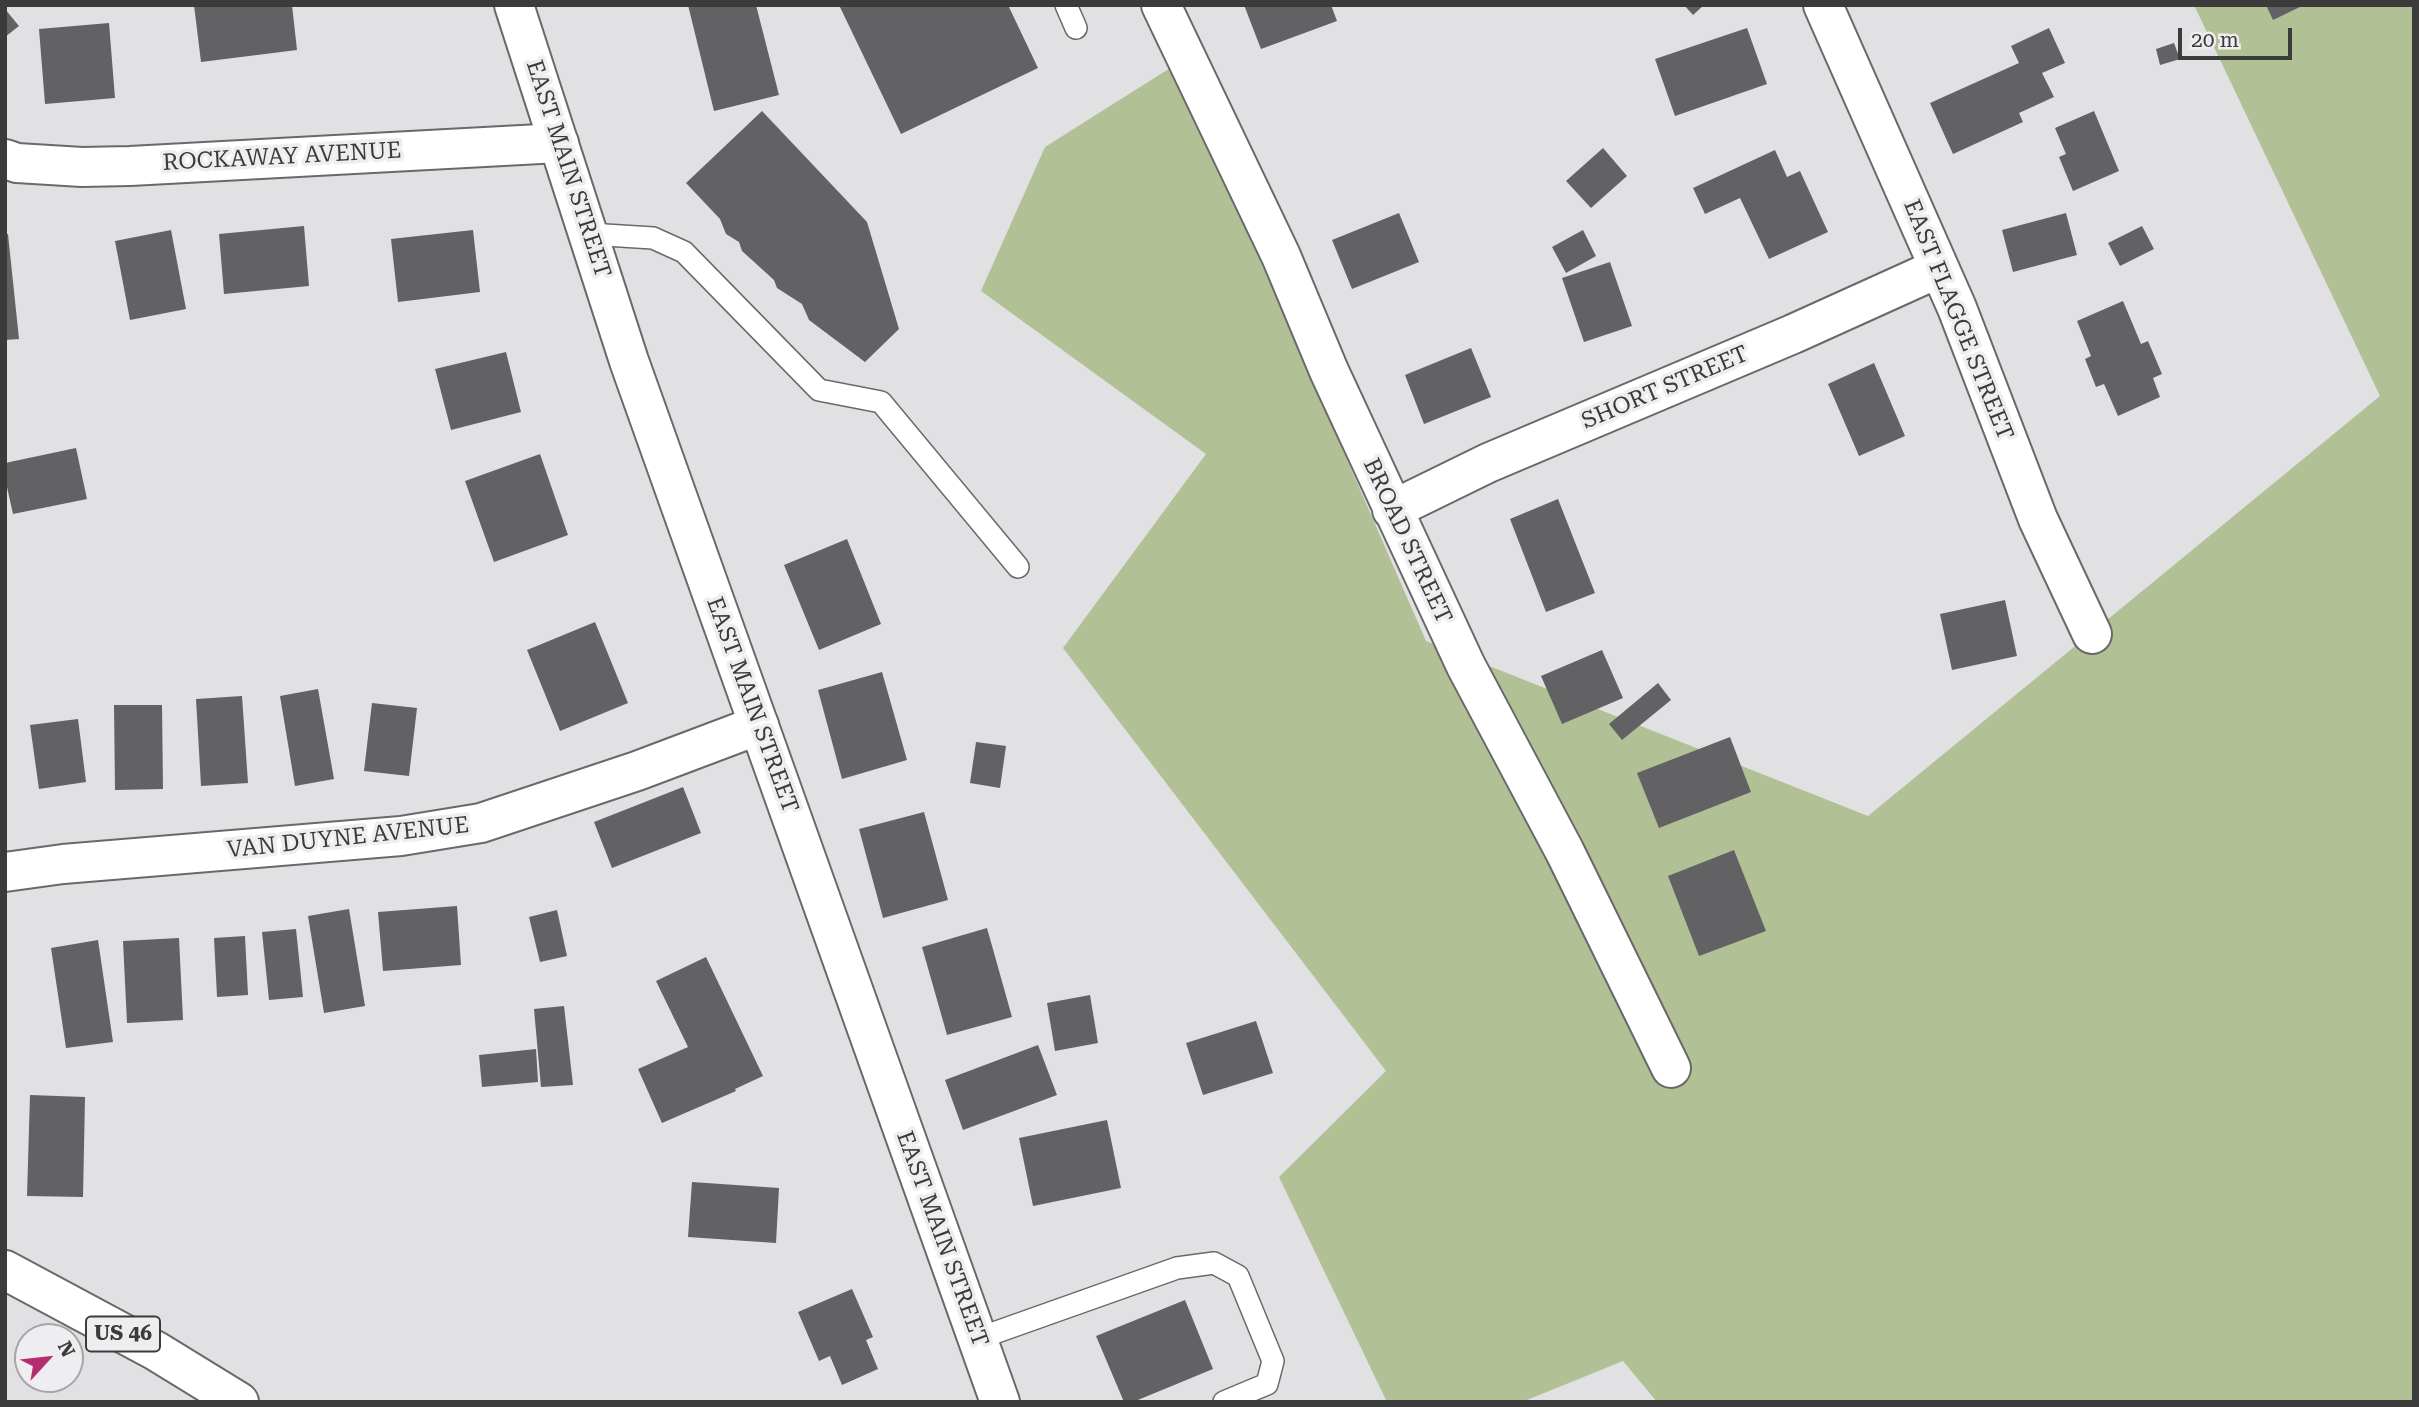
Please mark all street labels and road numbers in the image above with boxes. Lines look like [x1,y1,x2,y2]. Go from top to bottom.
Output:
street label: EAST MAIN STREET [520,57,616,281]
street label: ROCKAWAY AVENUE [162,137,402,177]
street label: EAST FLAGGE STREET [1897,196,2019,444]
street label: SHORT STREET [1577,340,1753,436]
street label: BROAD STREET [1357,454,1457,628]
street label: EAST MAIN STREET [700,593,804,817]
street label: VAN DUYNE AVENUE [226,812,470,864]
street label: EAST MAIN STREET [890,1127,994,1351]
road number: US 46 [86,1316,160,1352]

